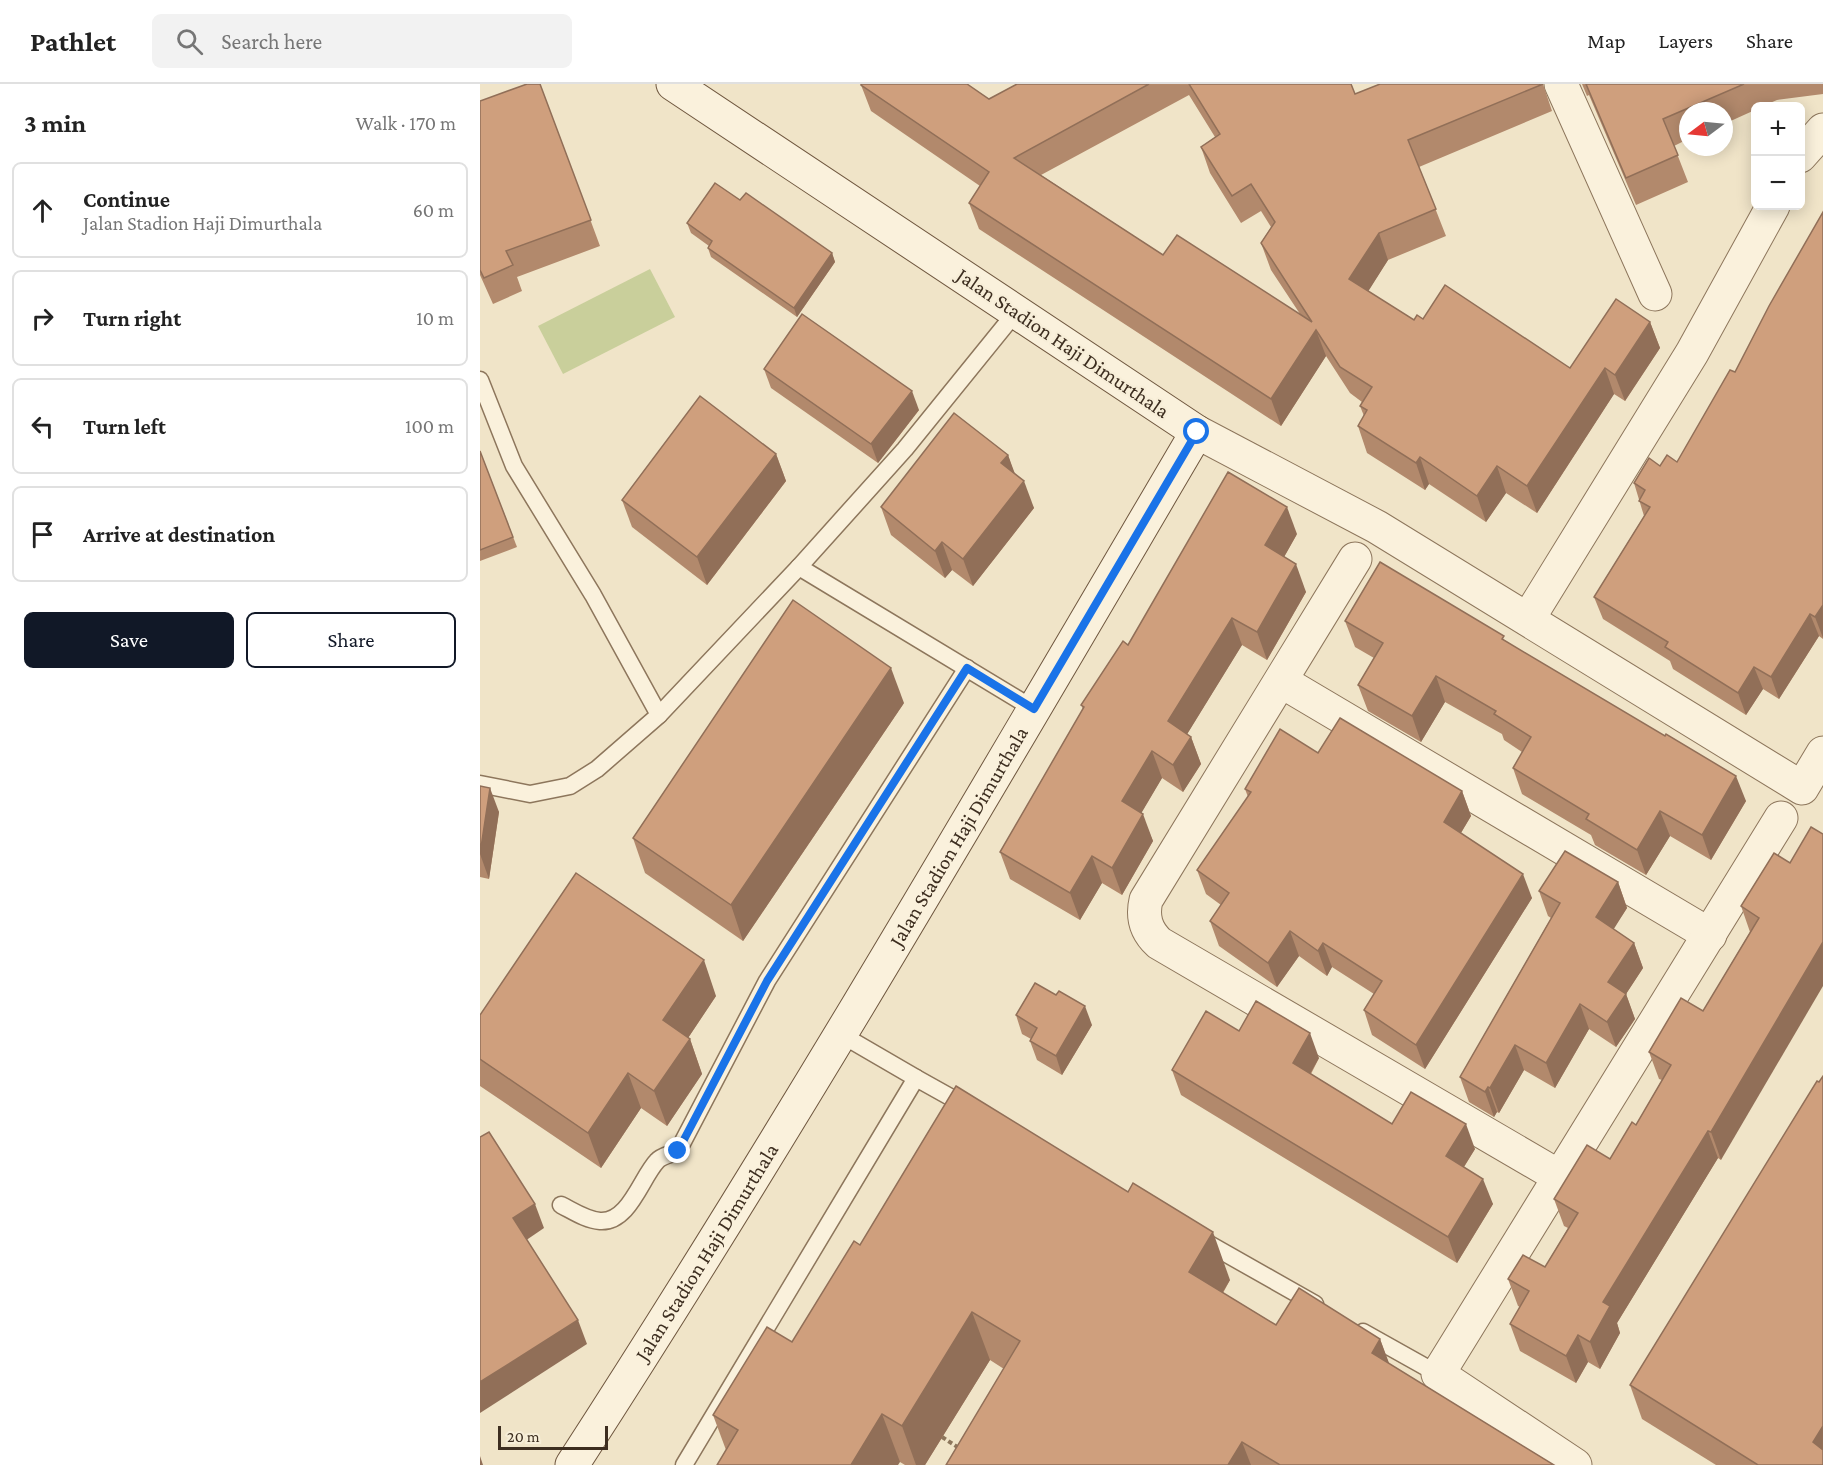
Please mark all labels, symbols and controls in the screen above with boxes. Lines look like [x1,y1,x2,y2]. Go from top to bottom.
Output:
search box [152,14,572,68]
icon: search [173,25,206,58]
text: Pathlet [30,26,116,57]
text: Search here [221,29,322,54]
text: Map [1587,29,1626,53]
text: Layers [1659,29,1713,53]
text: Share [1746,29,1793,53]
north arrow [1679,102,1733,156]
map controls [1751,102,1805,210]
button: + [1751,102,1805,156]
text: 3 min [24,109,86,138]
text: Walk · 170 m [355,112,456,134]
button: − [1751,156,1805,210]
text: Continue [83,187,170,212]
icon: ahead [26,194,59,227]
text: 60 m [413,199,454,221]
text: Jalan Stadion Haji Dimurthala [83,212,322,234]
street label: Jalan Stadion Haji Dimurthala [951,262,1174,423]
icon: right [26,302,59,335]
text: Turn right [83,306,181,331]
text: 10 m [416,307,454,329]
icon: left [26,410,59,443]
text: Turn left [83,414,166,439]
text: 100 m [405,415,454,437]
route start [1183,418,1209,444]
icon: arrive [26,518,59,551]
text: Arrive at destination [83,522,275,547]
button: Save [24,612,234,668]
button: Share [246,612,456,668]
street label: Jalan Stadion Haji Dimurthala [883,722,1033,952]
route end [664,1137,690,1163]
street label: Jalan Stadion Haji Dimurthala [629,1139,783,1367]
scale bar [498,1423,608,1450]
text: 20 m [507,1428,540,1445]

